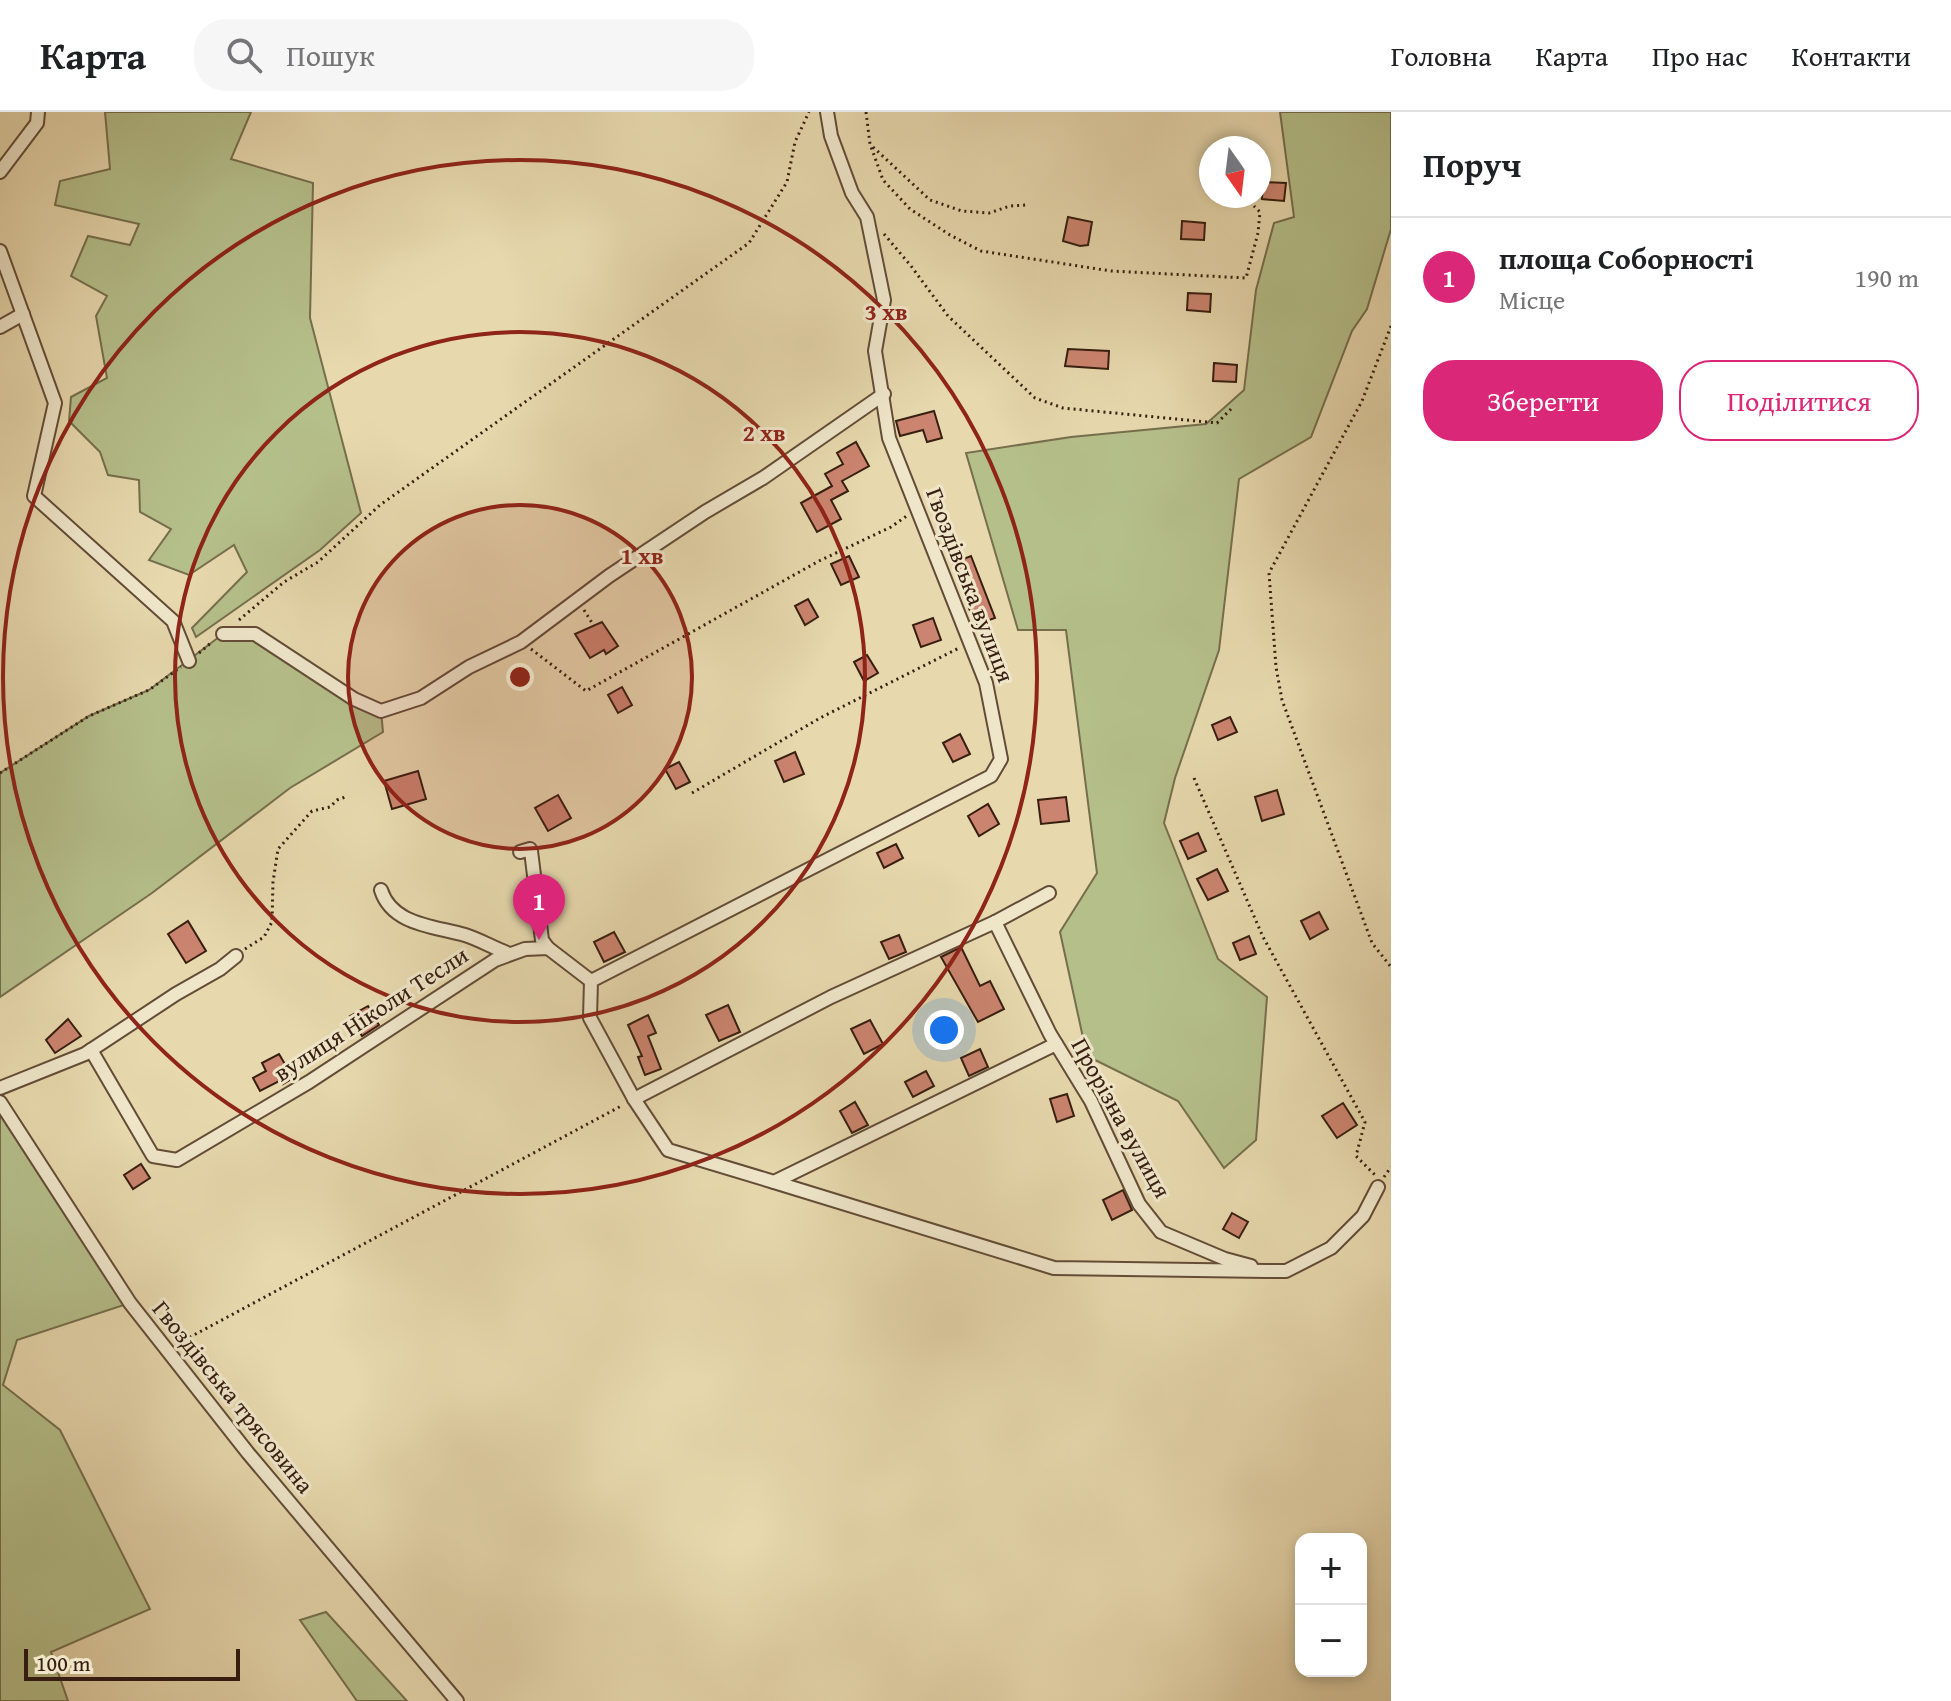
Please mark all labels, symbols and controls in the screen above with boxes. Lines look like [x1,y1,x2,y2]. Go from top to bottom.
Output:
search box [194,19,754,91]
text: Карта [40,27,146,83]
icon: search [222,33,266,77]
text: Пошук [286,33,375,77]
text: Головна [1391,35,1491,76]
text: Карта [1535,35,1608,76]
text: Про нас [1652,35,1748,76]
text: Контакти [1792,35,1911,76]
north arrow [1199,136,1271,208]
text: Поруч [1423,140,1521,189]
text: площа Соборності [1499,236,1754,280]
text: 1 [1442,258,1456,297]
text: 190 m [1854,258,1919,297]
text: Місце [1499,280,1565,319]
text: 3 хв [865,294,907,329]
button: Зберегти [1423,360,1663,441]
button: Поділитися [1679,360,1919,441]
text: 2 хв [743,415,785,450]
street label: Гвоздівська вулиця [917,482,1024,687]
text: 1 хв [621,538,663,573]
centre of rings [506,663,534,691]
pin: 1 [513,874,565,940]
street label: вулиця Ніколи Тесли [267,937,475,1090]
your location [924,1010,964,1050]
street label: Прорізна вулиця [1063,1031,1180,1204]
street label: Гвоздівська трясовина [144,1293,323,1501]
map controls [1295,1533,1367,1677]
button: + [1295,1533,1367,1605]
button: − [1295,1605,1367,1677]
scale bar [24,1645,240,1681]
text: 100 m [36,1647,91,1679]

